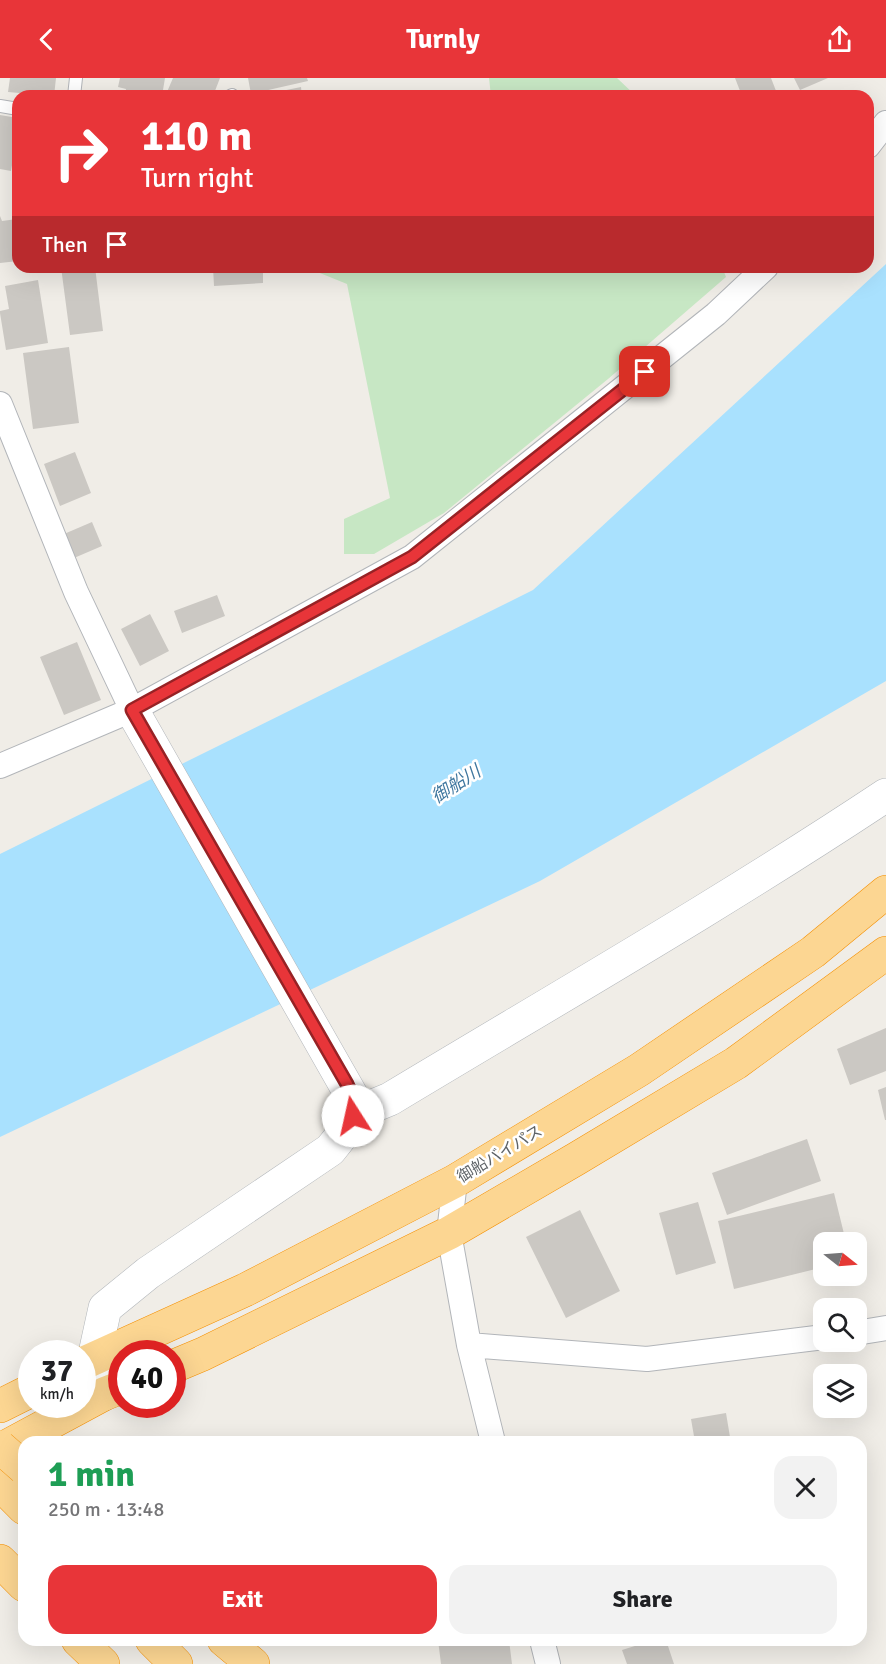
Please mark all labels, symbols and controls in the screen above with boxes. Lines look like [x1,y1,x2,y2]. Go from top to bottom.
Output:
icon: back [30,23,63,56]
text: Turnly [406,23,480,56]
icon: share [823,23,856,56]
text: 110 m [141,111,252,162]
icon: right [42,114,120,192]
text: Turn right [141,162,254,195]
icon: arrive [100,228,133,261]
text: Then [42,231,88,258]
pin [619,346,670,397]
icon: arrive [628,355,661,388]
water label: 御船川 [427,759,486,808]
position arrow [321,1084,385,1148]
street label: 御船バイパス [454,1121,546,1187]
north arrow [813,1232,867,1286]
map controls [813,1232,867,1418]
button: search [813,1298,867,1352]
speed limit sign: 40 [108,1340,186,1418]
text: 37 [41,1353,73,1390]
button: layers [813,1364,867,1418]
text: km/h [40,1385,74,1403]
text: 1 min [48,1452,135,1497]
button: close [774,1456,837,1519]
text: 250 m · 13:48 [48,1497,164,1522]
button: Exit [48,1565,437,1634]
button: Share [449,1565,837,1634]

